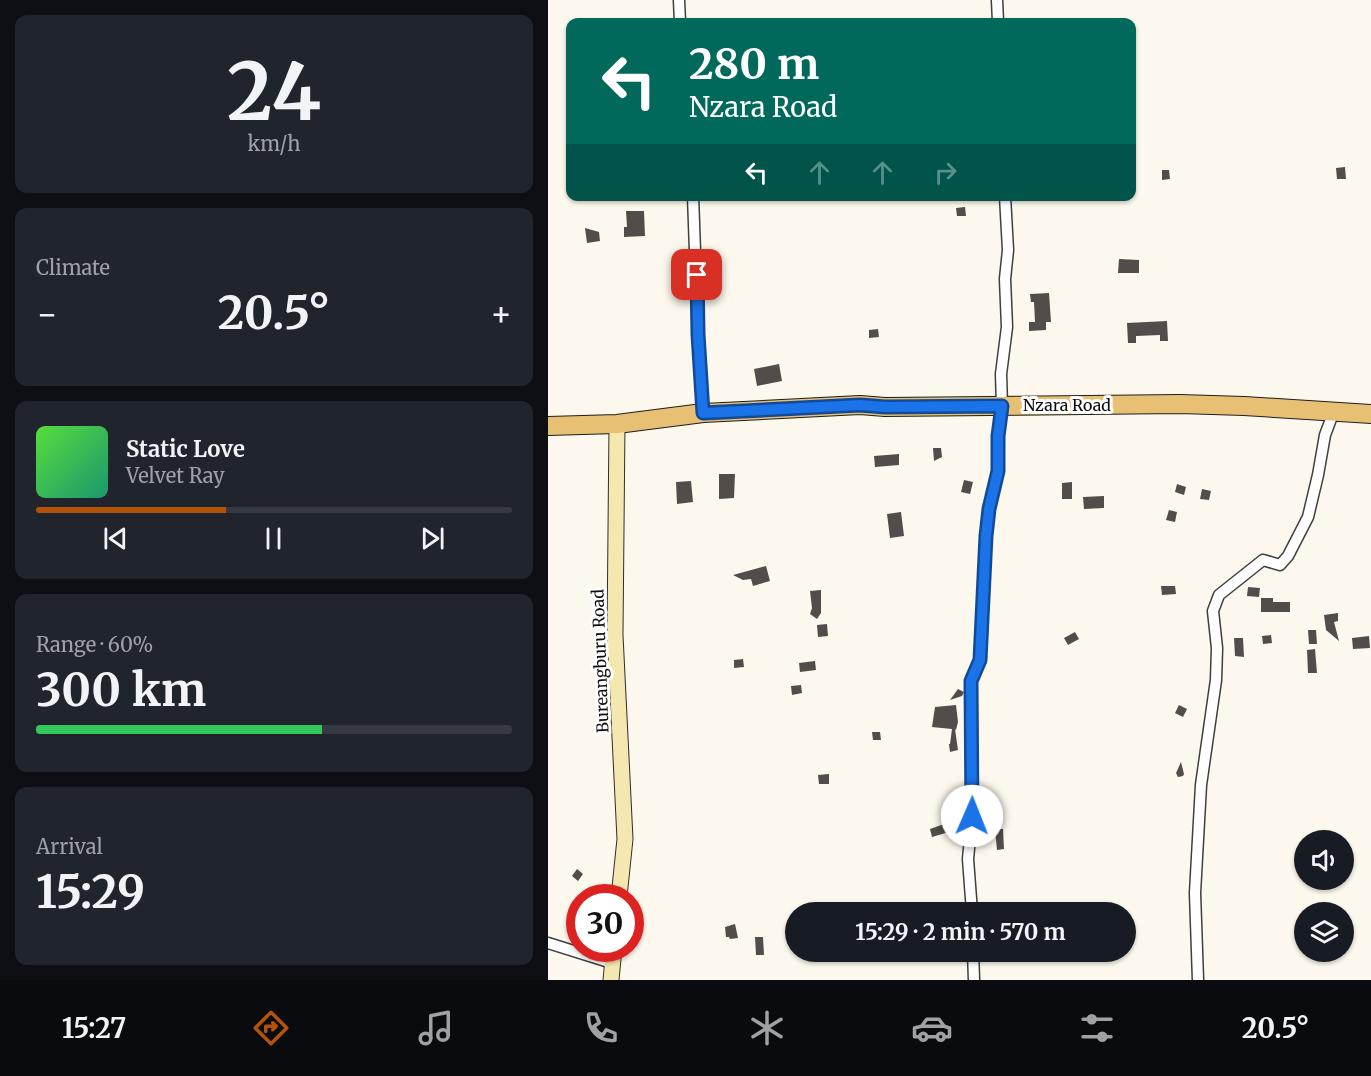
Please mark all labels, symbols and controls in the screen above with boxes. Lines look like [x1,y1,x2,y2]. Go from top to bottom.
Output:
text: 280 m [689,38,819,90]
icon: left [590,42,668,120]
text: 24 [227,43,321,141]
text: Nzara Road [689,90,837,124]
text: km/h [248,131,300,156]
icon: left [740,156,773,189]
icon: ahead [803,156,836,189]
icon: ahead [866,156,899,189]
icon: right [929,156,962,189]
pin [671,249,722,300]
text: Climate [36,255,110,280]
icon: arrive [680,258,713,291]
text: 20.5° [218,285,330,341]
text: − [36,294,58,335]
text: + [490,294,512,335]
street label: Nzara Road [1023,395,1111,415]
text: Static Love [126,435,245,463]
text: Velvet Ray [126,463,225,488]
icon: previous [99,522,132,555]
icon: pause [257,522,290,555]
icon: next [416,522,449,555]
street label: Bureangburu Road [587,588,613,733]
text: Range · 60% [36,632,153,657]
text: 300 km [36,662,206,718]
position arrow [940,784,1004,848]
map controls [1294,830,1354,962]
button: sound [1294,830,1354,890]
text: Arrival [36,834,103,859]
text: 15:29 [36,864,145,920]
speed limit sign: 30 [566,884,644,962]
button: layers [1294,902,1354,962]
text: 15:29 · 2 min · 570 m [855,918,1066,946]
icon: directions [250,1007,292,1049]
icon: music [415,1007,457,1049]
icon: phone [580,1007,622,1049]
icon: climate [746,1007,788,1049]
icon: car [911,1007,953,1049]
icon: filters [1076,1007,1118,1049]
text: 15:27 [62,1011,126,1045]
text: 20.5° [1242,1011,1309,1045]

